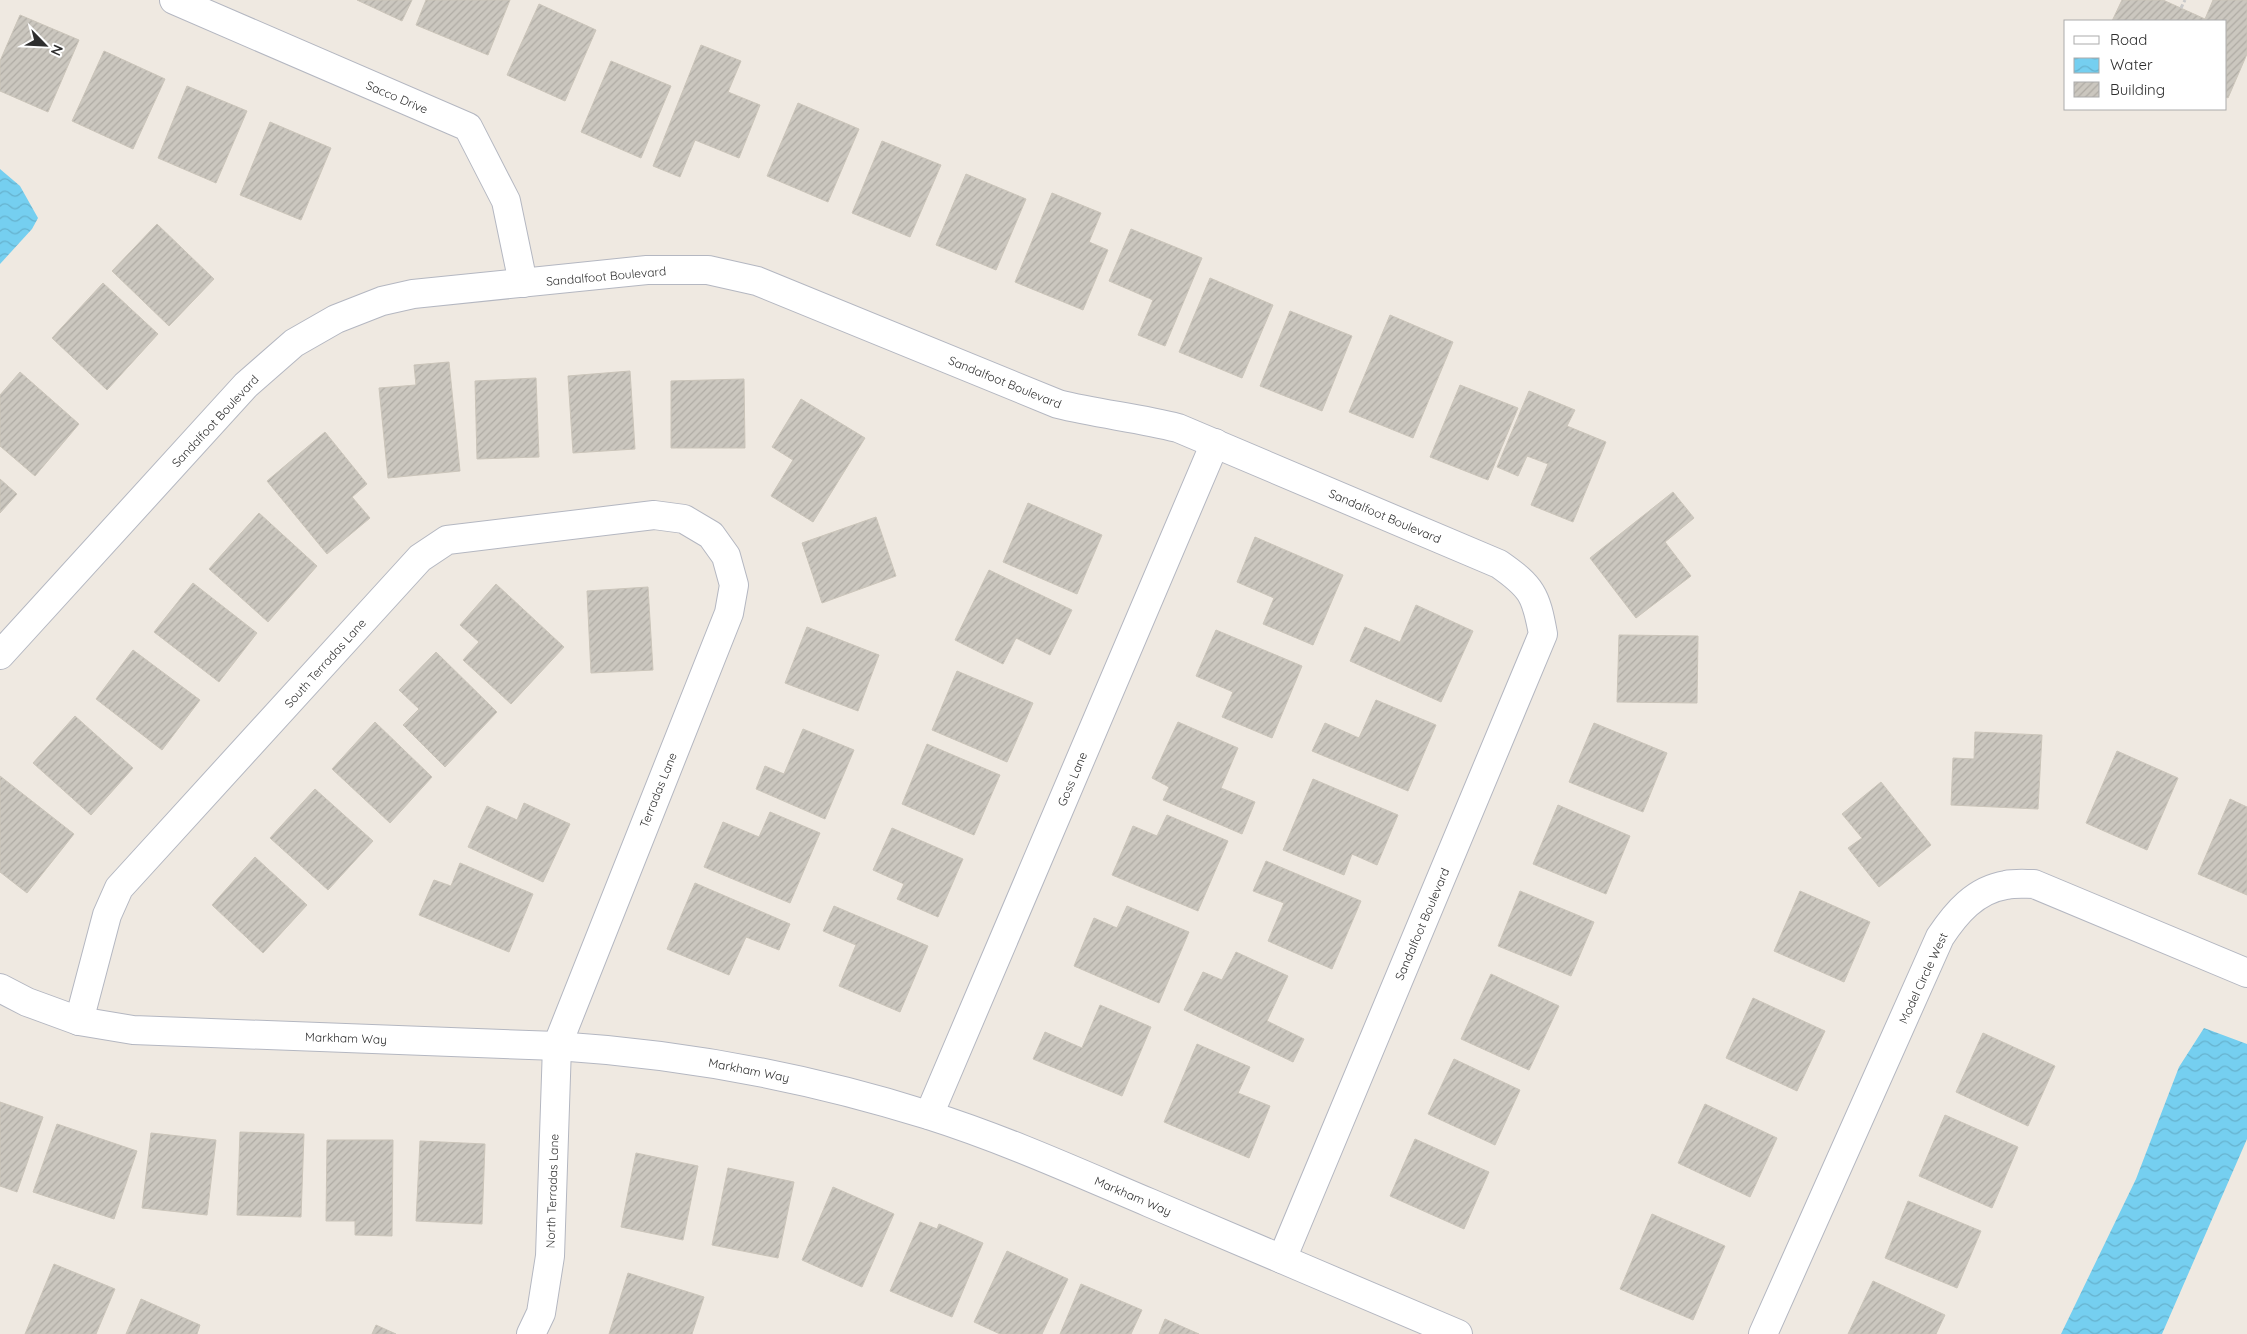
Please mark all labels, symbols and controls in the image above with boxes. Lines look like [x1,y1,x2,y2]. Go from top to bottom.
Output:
north arrow [20,20,70,70]
legend [2064,20,2227,110]
text: Road [2110,30,2147,49]
text: N [47,42,67,59]
text: Water [2110,55,2153,74]
street label: Sacco Drive [364,77,430,117]
text: Building [2110,80,2165,99]
street label: Sandalfoot Boulevard [545,263,667,289]
street label: Sandalfoot Boulevard [946,352,1064,412]
street label: Sandalfoot Boulevard [168,372,262,470]
street label: Sandalfoot Boulevard [1327,486,1443,546]
street label: South Terradas Lane [281,615,369,711]
street label: Goss Lane [1054,749,1090,808]
street label: Terradas Lane [636,750,680,830]
street label: Sandalfoot Boulevard [1392,866,1452,982]
street label: Model Circle West [1895,930,1951,1026]
street label: Markham Way [305,1029,387,1047]
street label: Markham Way [707,1055,791,1085]
street label: North Terradas Lane [543,1133,562,1249]
street label: Markham Way [1092,1173,1174,1219]

